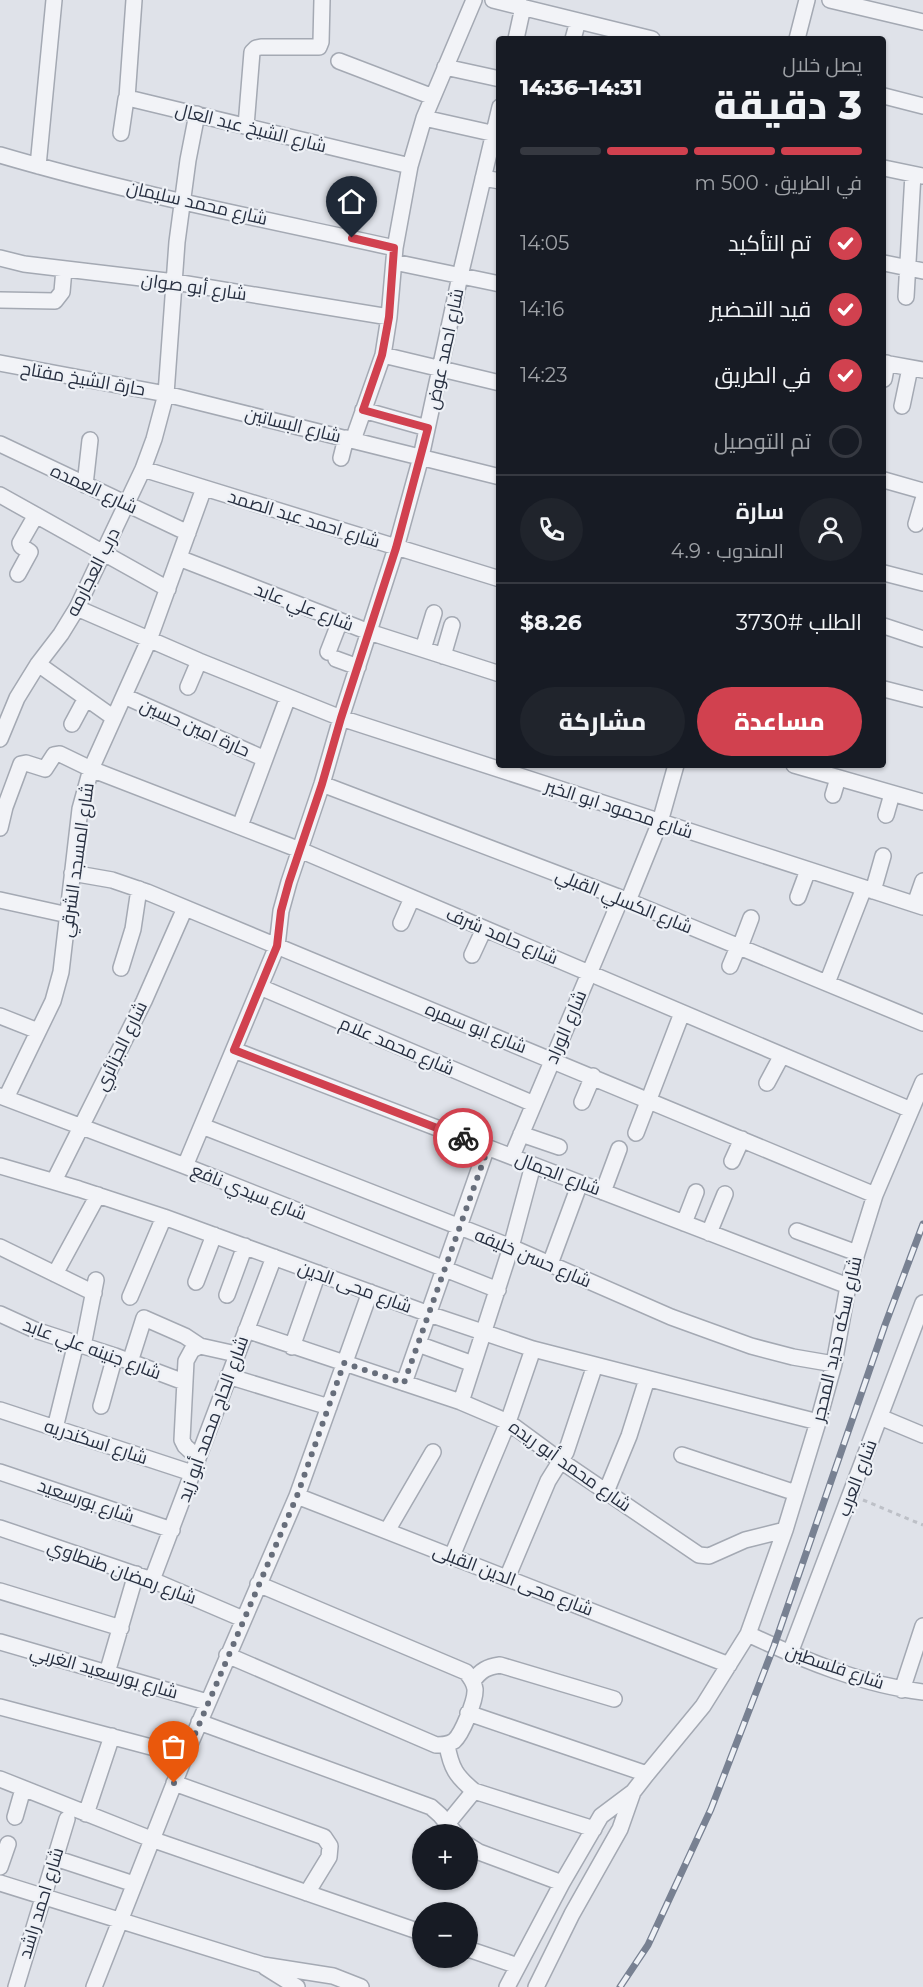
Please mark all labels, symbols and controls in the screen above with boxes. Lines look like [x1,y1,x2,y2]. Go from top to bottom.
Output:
text: يصل خلال [783,53,862,77]
text: 14:31–14:36 [520,74,642,101]
text: 3 دقيقة [714,81,862,129]
street label: شارع الشيخ عبد العال [173,99,329,158]
text: في الطريق · 500 m [694,171,862,195]
street label: شارع محمد سليمان [124,176,269,231]
pin [326,176,377,238]
icon: home [335,185,368,218]
icon: check [829,227,862,260]
text: تم التأكيد [728,230,811,257]
text: 14:05 [520,231,569,255]
street label: شارع أبو صوان [140,269,248,306]
street label: شارع احمد عوض [421,286,470,412]
icon: check [829,293,862,326]
text: قيد التحضير [710,296,811,323]
text: 14:16 [520,297,564,321]
street label: حارة الشيخ مفتاح [19,357,147,402]
icon: check [829,359,862,392]
text: في الطريق [714,362,811,389]
text: 14:23 [520,363,567,387]
street label: شارع البساتين [242,402,343,449]
text: تم التوصيل [714,428,811,455]
street label: شارع العمده [47,459,141,520]
street label: شارع احمد عبد الصمد [225,485,383,554]
button: phone [520,498,583,561]
text: سارة [736,498,784,525]
button: person [799,498,862,561]
street label: درب العجارمه [61,524,125,620]
text: المندوب · 4.9 [671,539,784,563]
street label: شارع علي عابد [250,578,357,639]
text: $8.26 [520,609,582,636]
text: الطلب #3730 [736,609,862,636]
button: مشاركة [520,687,685,756]
button: مساعدة [697,687,862,756]
street label: حارة امين حسين [137,694,253,762]
street label: شارع محمود ابو الخير [541,774,696,844]
street label: شارع المسجد الشرقي [55,781,102,939]
street label: شارع الكسلي القبلي [551,863,696,941]
street label: شارع حامد شرف [442,903,561,970]
street label: شارع الوراد [541,987,592,1068]
street label: شارع الجزائري [90,998,155,1096]
street label: شارع ابو سمره [422,998,530,1059]
street label: شارع محمد علام [336,1012,458,1081]
courier [433,1108,493,1168]
icon: bike [447,1122,480,1155]
street label: شارع الجمال [512,1148,604,1201]
street label: شارع سيدي نافع [187,1159,310,1228]
street label: شارع حسن خليفه [471,1224,595,1293]
street label: شارع سكه حديد المحجر [807,1254,868,1425]
street label: شارع محى الدين [295,1256,415,1319]
street label: شارع جنينه علي عابد [19,1314,164,1387]
street label: شارع الحاج محمد أبو زيد [173,1333,254,1505]
street label: شارع اسكندريه [41,1415,151,1470]
street label: شارع محمد أبو ريده [504,1416,635,1517]
street label: شارع العرب [832,1437,883,1520]
street label: شارع بورسعيد [34,1474,137,1529]
street label: شارع رمضان طنطاوي [44,1535,199,1612]
street label: شارع محى الدين القبلى [429,1539,596,1622]
street label: شارع بورسعيد الغربي [27,1640,181,1707]
street label: شارع فلسطين [782,1640,887,1695]
pin [148,1721,199,1783]
icon: bag [157,1730,190,1763]
map controls [412,1824,478,1968]
button: + [412,1824,478,1890]
street label: شارع احمد راشد [14,1845,69,1962]
button: − [412,1902,478,1968]

